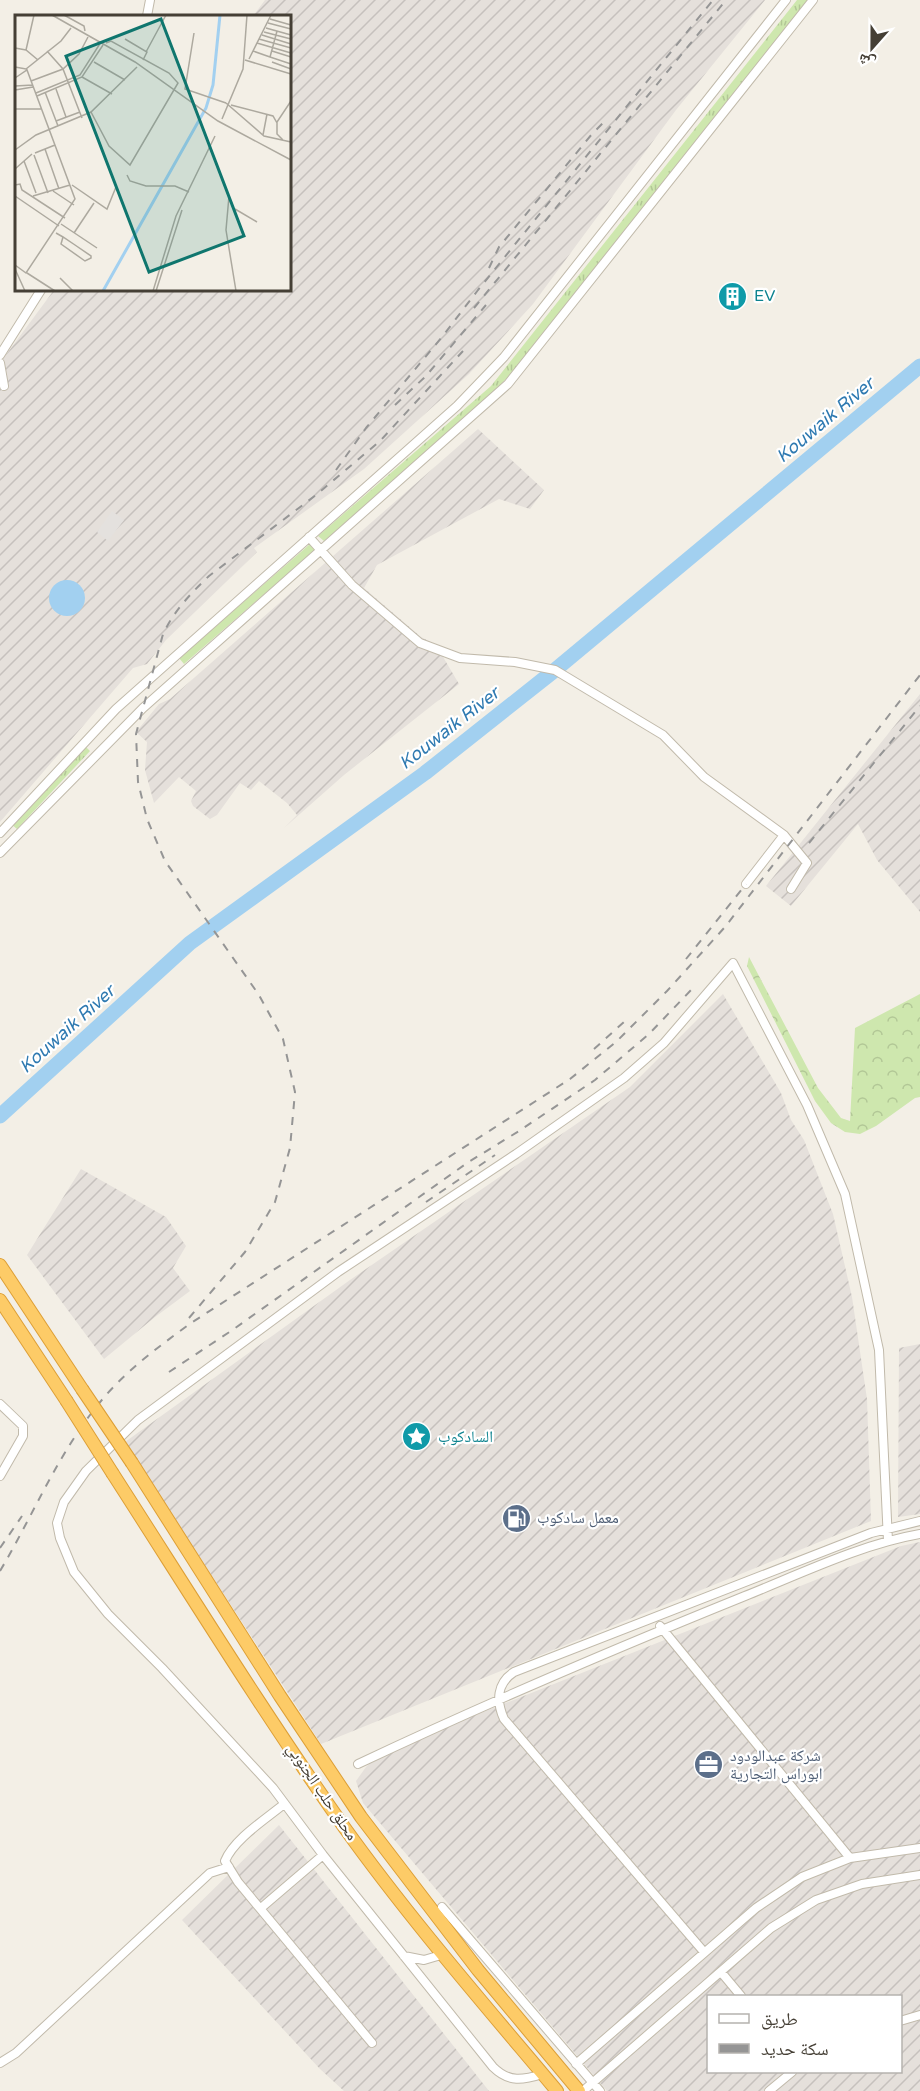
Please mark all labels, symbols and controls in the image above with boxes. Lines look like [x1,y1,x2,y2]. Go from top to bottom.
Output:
inset map [15,15,291,291]
north arrow [842,18,902,78]
text: ش [855,49,878,73]
building icon: EV [717,280,749,312]
place label: EV [754,286,775,306]
water label: Kouwaik River [772,371,880,467]
water label: Kouwaik River [395,681,505,774]
water label: Kouwaik River [15,979,121,1078]
place icon: السادكوب [401,1421,433,1453]
place label: السادكوب [438,1427,493,1447]
fuel station icon: معمل سادكوب [500,1502,532,1534]
place label: معمل سادكوب [537,1508,619,1528]
street label: محلق حلب الجنوبي [280,1740,362,1846]
place label: شركة عبدالودود ابوراس التجارية [730,1746,823,1784]
office icon: شركة عبدالودود ابوراس التجارية [693,1749,725,1781]
legend [707,1995,902,2073]
text: طريق [761,2008,798,2030]
text: سكة حديد [761,2038,829,2060]

